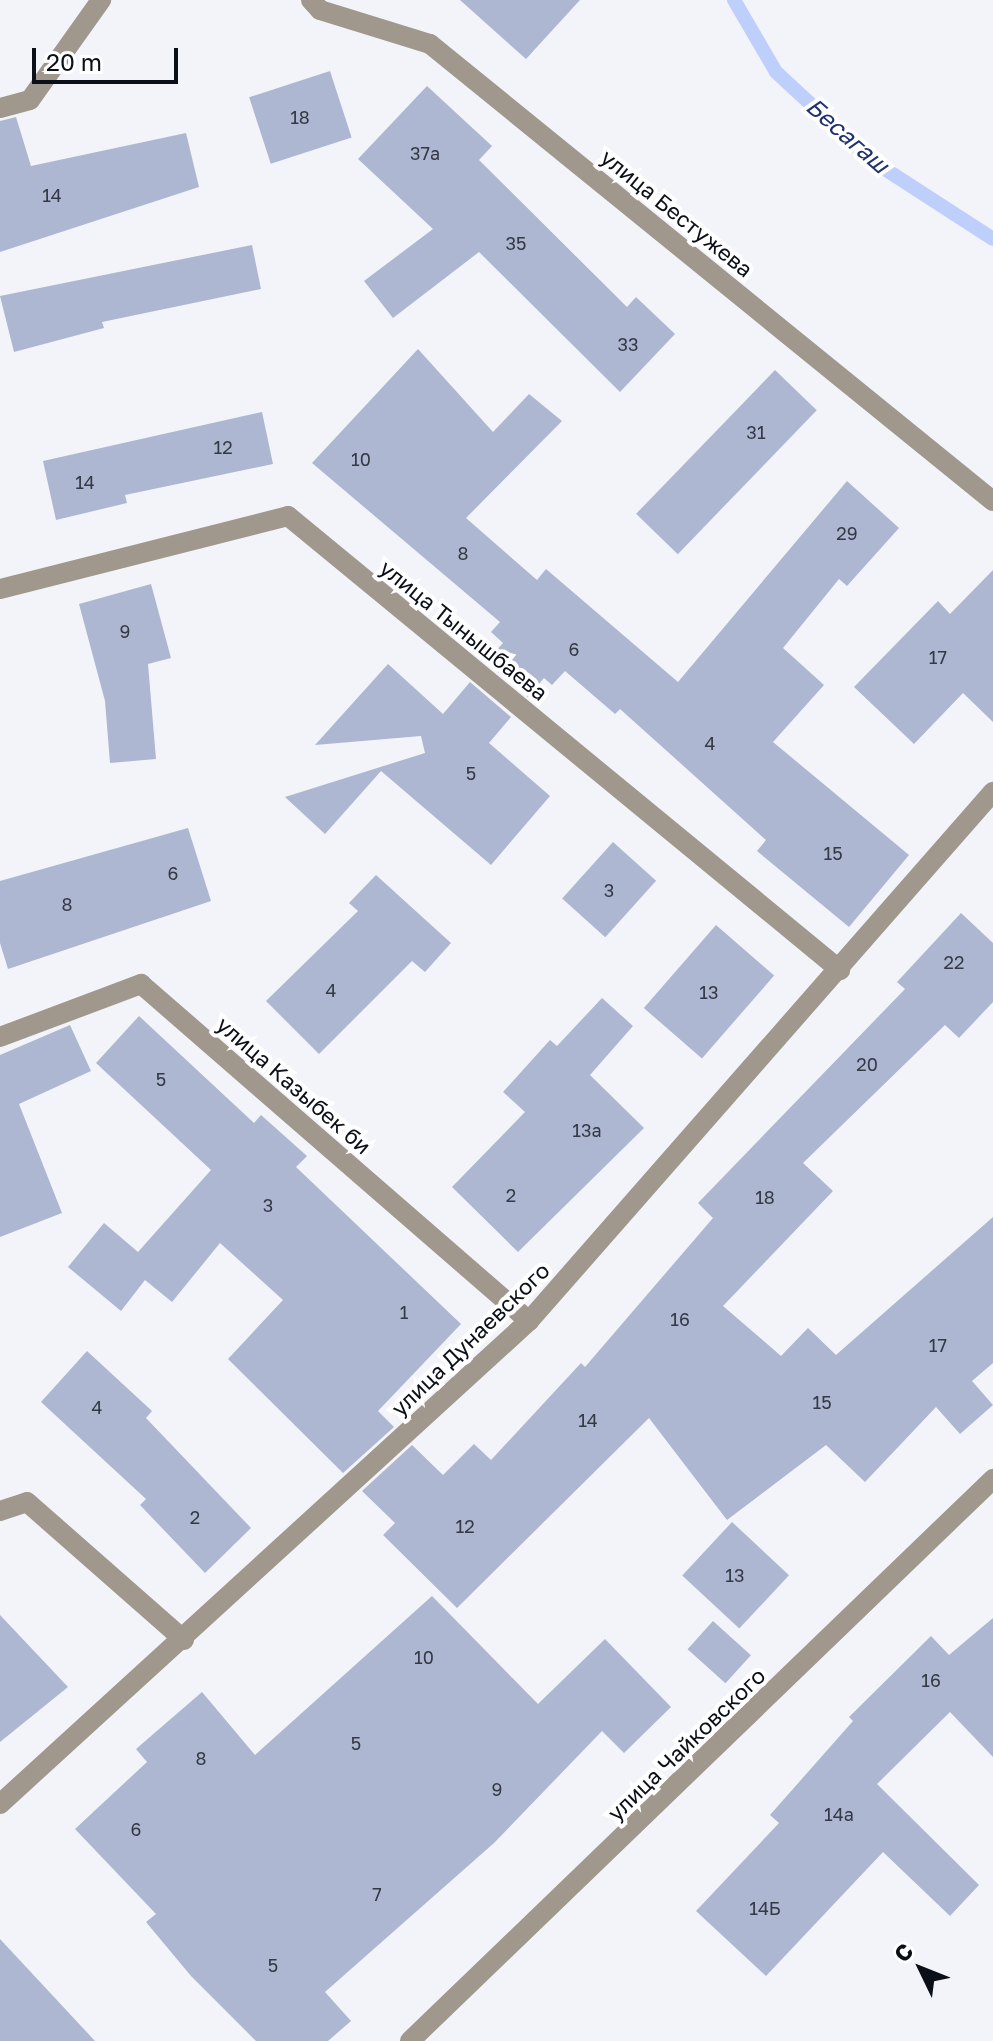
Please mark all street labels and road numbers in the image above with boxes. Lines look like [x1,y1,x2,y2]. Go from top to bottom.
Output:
street label: улица Бестужева [596,144,758,282]
street label: улица Тынышбаева [375,554,553,706]
street label: улица Казыбек би [211,1011,377,1159]
street label: улица Дунаевского [386,1257,554,1421]
street label: улица Чайковского [602,1662,770,1826]

